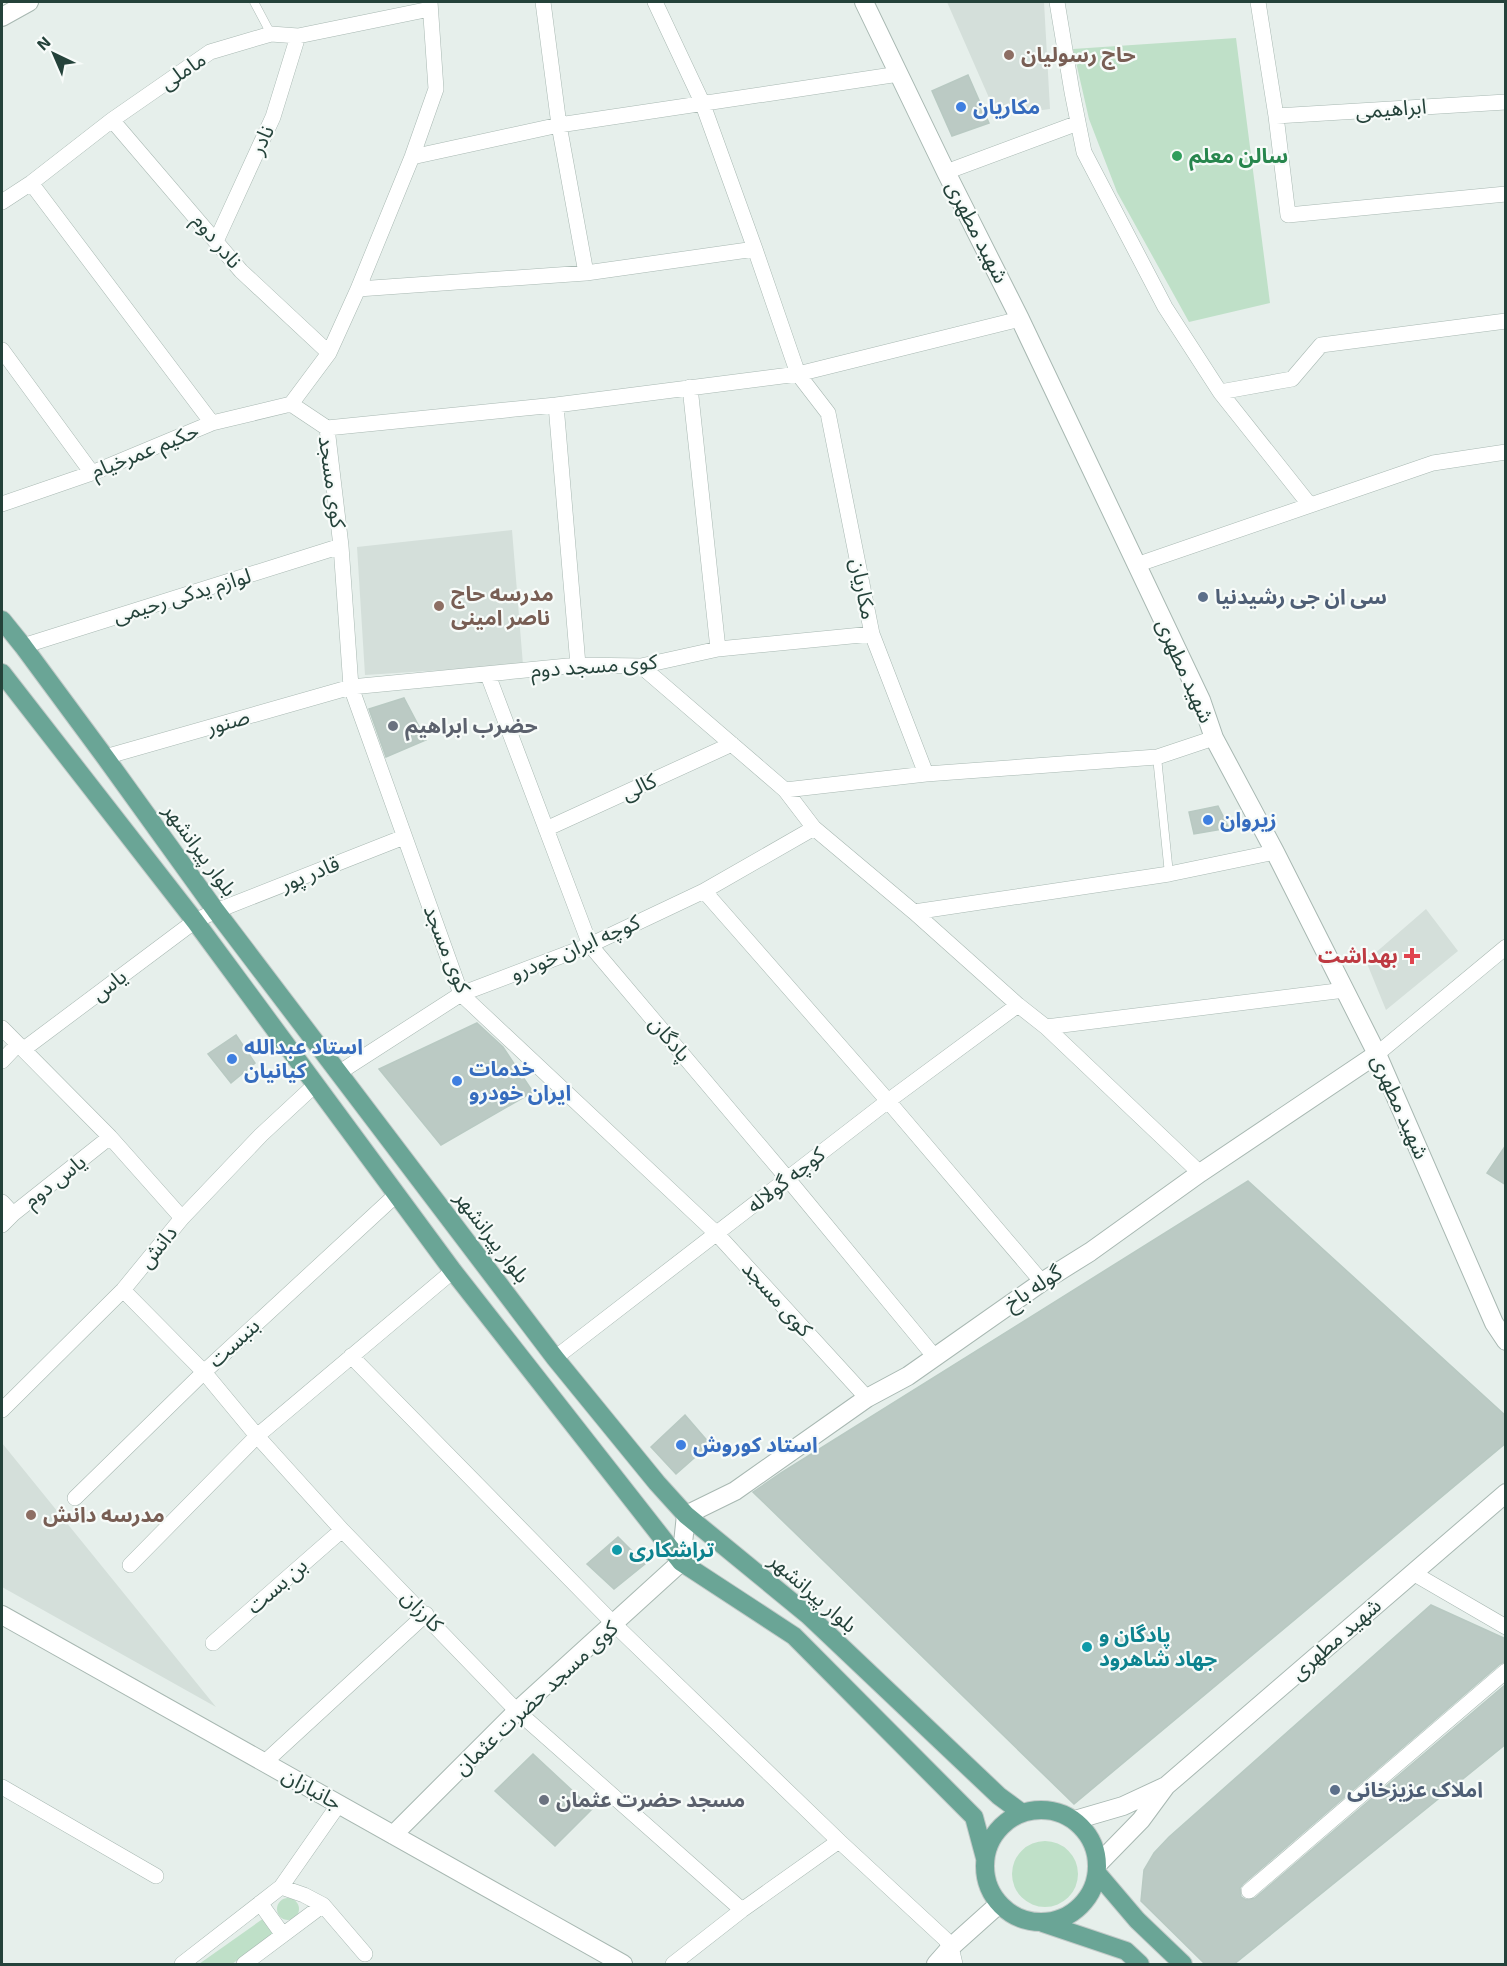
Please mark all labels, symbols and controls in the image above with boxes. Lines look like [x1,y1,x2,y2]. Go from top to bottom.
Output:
north arrow [24,24,84,84]
text: N [32,32,54,54]
place label: حاج رسولیان [1021,41,1136,70]
street label: ماملی [154,45,210,95]
marker: حاج رسولیان [1002,48,1016,62]
place label: مکاریان [973,93,1040,119]
street label: ابراهیمی [1355,93,1427,123]
marker: مکاریان [954,100,968,114]
street label: نادر [243,121,279,159]
place label: سالن معلم [1189,142,1288,171]
marker: سالن معلم [1170,149,1184,163]
street label: شهید مطهری [941,176,1015,287]
street label: نادر دوم [184,208,248,276]
street label: حکیم عمرخیام [87,417,204,487]
street label: کوی مسجد [314,434,352,530]
street label: مکاریان [845,556,883,622]
street label: لوازم یدکی رحیمی [110,562,255,632]
place label: مدرسه حاج ناصر امینی [451,580,554,630]
place label: سی ان جی رشیدنیا [1215,583,1387,609]
marker: سی ان جی رشیدنیا [1196,590,1210,604]
marker: مدرسه حاج ناصر امینی [432,599,446,613]
street label: شهید مطهری [1151,614,1221,727]
street label: کوی مسجد دوم [530,648,659,686]
street label: صنور [202,702,252,740]
place label: حضرب ابراهیم [405,712,538,741]
marker: حضرب ابراهیم [386,719,400,733]
street label: کالی [617,767,661,805]
street label: بلوار پیرانشهر [157,797,243,902]
place label: زیروان [1220,806,1277,832]
marker: زیروان [1201,813,1215,827]
street label: قادر پور [275,849,344,898]
street label: کوی مسجد [419,901,477,997]
street label: کوچه ایران خودرو [506,908,644,987]
place label: بهداشت [1318,942,1398,968]
marker: بهداشت [1403,947,1421,965]
street label: یاس [85,962,131,1006]
street label: پادگان [643,1010,697,1067]
place label: استاد عبدالله کیانیان [244,1033,363,1083]
street label: شهید مطهری [1366,1050,1436,1163]
marker: استاد عبدالله کیانیان [225,1052,239,1066]
place label: خدمات ایران خودرو [469,1055,571,1105]
marker: خدمات ایران خودرو [450,1074,464,1088]
street label: کوچه گولاله [741,1140,831,1219]
street label: یاس دوم [18,1148,93,1216]
street label: بلوار پیرانشهر [448,1184,536,1288]
street label: دانش [132,1220,182,1273]
street label: کوی مسجد [737,1255,819,1342]
street label: گوله باخ [998,1259,1068,1318]
street label: بنبست [202,1312,264,1372]
place label: استاد کوروش [693,1431,818,1457]
marker: استاد کوروش [674,1438,688,1452]
place label: مدرسه دانش [43,1501,165,1527]
marker: مدرسه دانش [24,1508,38,1522]
place label: تراشکاری [629,1536,715,1562]
marker: تراشکاری [610,1543,624,1557]
street label: بلوار پیرانشهر [763,1546,863,1639]
street label: بن بست [241,1552,312,1619]
street label: کارزان [396,1584,449,1637]
street label: شهید مطهری [1285,1592,1386,1685]
street label: کوی مسجد حضرت عثمان [448,1614,623,1780]
place label: پادگان و جهاد شاهرود [1099,1621,1217,1671]
marker: پادگان و جهاد شاهرود [1080,1640,1094,1654]
street label: جانبازان [278,1761,347,1815]
place label: املاک عزیزخانی [1347,1776,1483,1802]
marker: املاک عزیزخانی [1328,1783,1342,1797]
place label: مسجد حضرت عثمان [556,1786,745,1812]
marker: مسجد حضرت عثمان [537,1793,551,1807]

